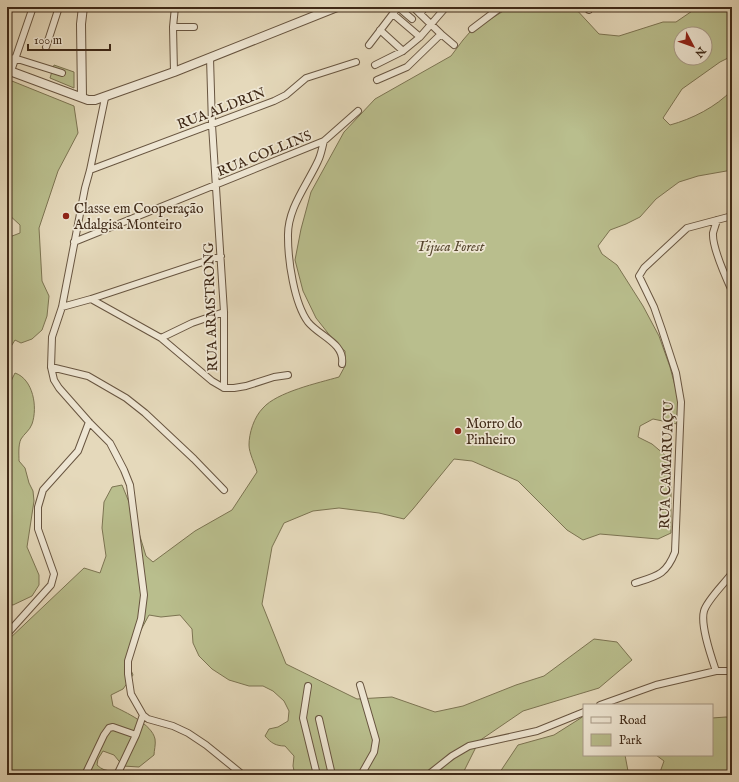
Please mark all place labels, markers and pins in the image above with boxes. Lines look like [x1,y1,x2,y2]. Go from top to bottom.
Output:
place label: Classe em Cooperação Adalgisa Monteiro [73,200,204,234]
marker: Classe em Cooperação Adalgisa Monteiro [61,211,71,221]
place label: Morro do Pinheiro [466,415,523,449]
marker: Morro do Pinheiro [453,426,463,436]

